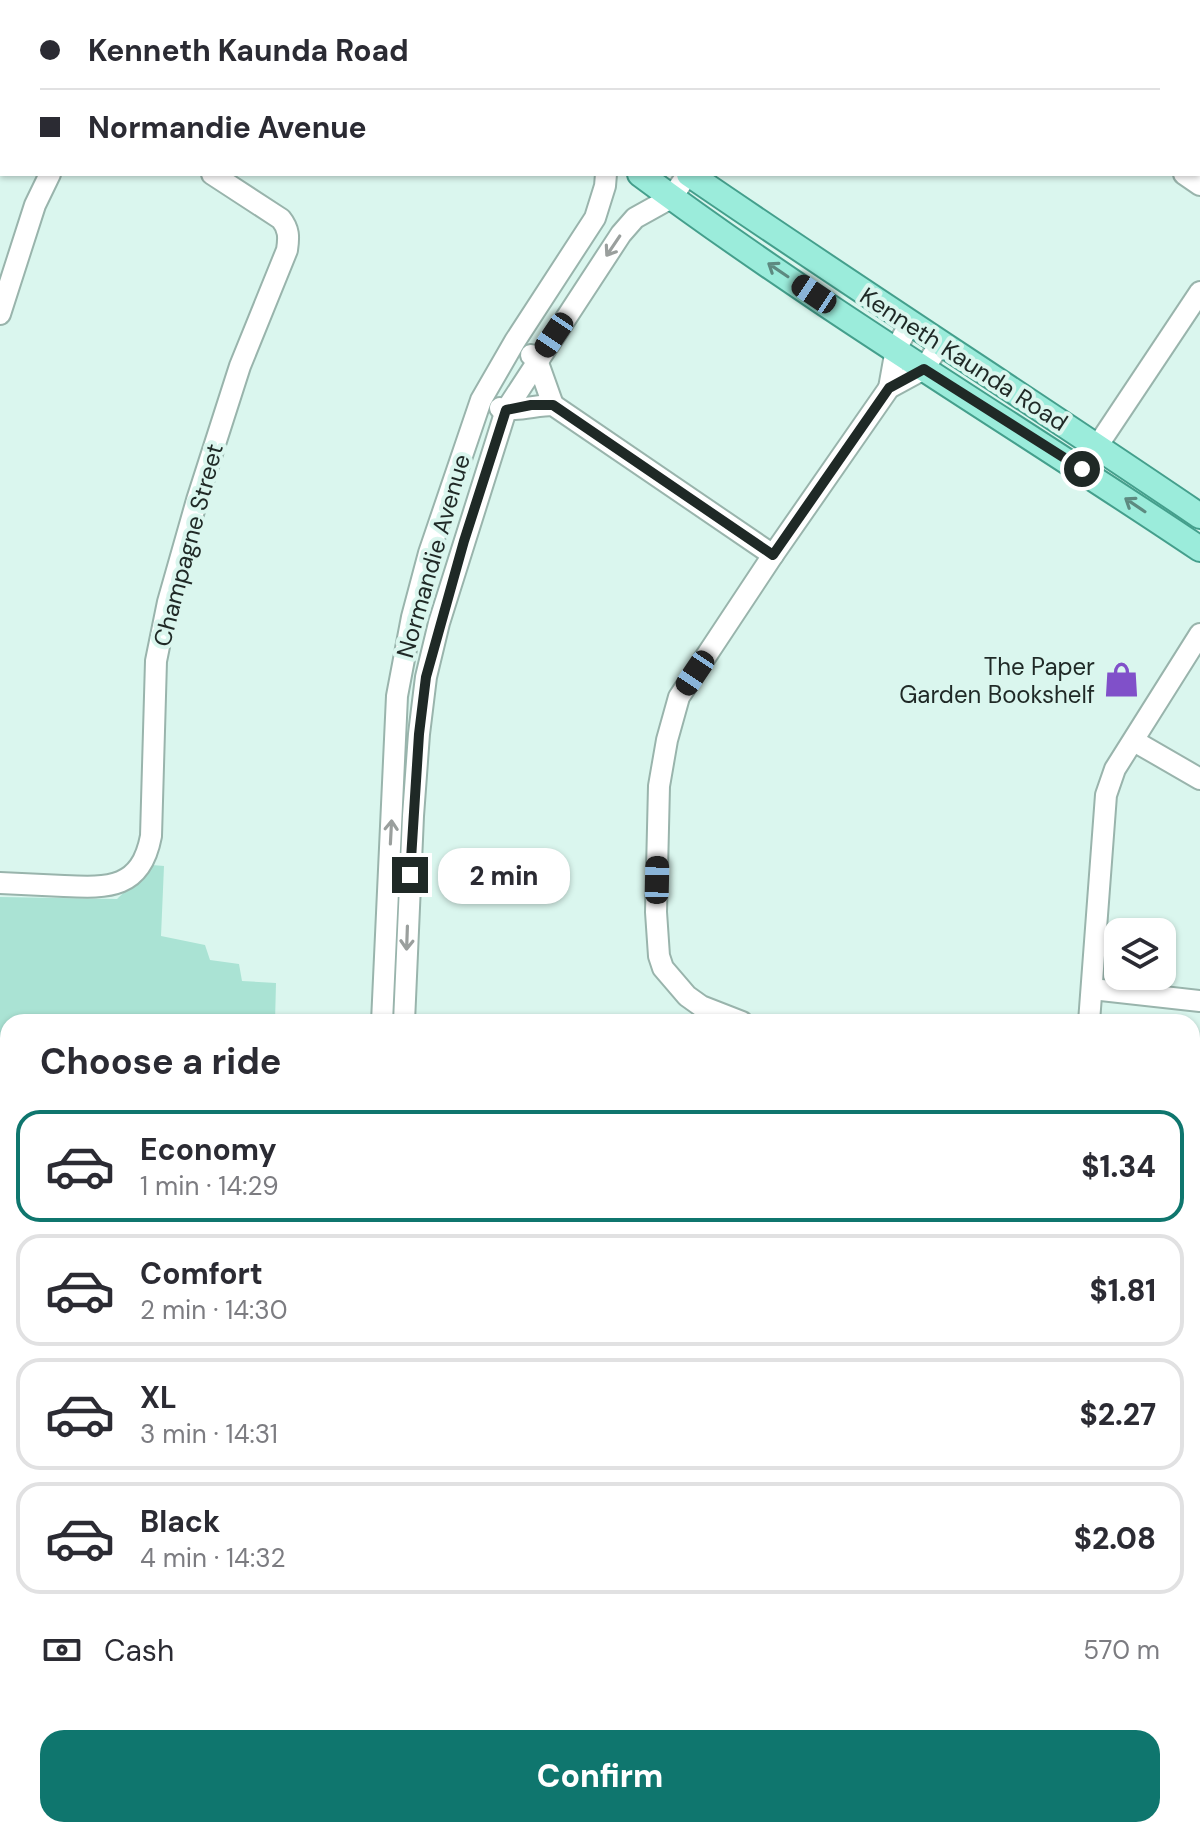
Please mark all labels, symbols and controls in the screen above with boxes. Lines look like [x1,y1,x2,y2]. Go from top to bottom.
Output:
text: Kenneth Kaunda Road [88,31,409,70]
text: Normandie Avenue [88,108,367,147]
one-way arrow [604,235,621,257]
one-way arrow [767,262,789,278]
car [787,271,841,317]
street label: Kenneth Kaunda Road [854,280,1074,438]
car [531,308,577,362]
street label: Champagne Street [146,440,230,650]
street label: Normandie Avenue [389,451,477,661]
route start [1064,451,1100,487]
one-way arrow [1125,497,1147,514]
car [672,646,718,700]
place label: The Paper Garden Bookshelf [899,651,1095,710]
shop icon: The Paper Garden Bookshelf [1102,661,1140,699]
one-way arrow [383,819,398,846]
callout: 2 min [438,847,570,903]
car [645,856,669,904]
route end [392,857,428,893]
text: 2 min [469,859,539,893]
map controls [1104,918,1176,990]
button: layers [1104,918,1176,990]
one-way arrow [400,924,415,951]
text: Choose a ride [40,1038,281,1085]
icon: car [44,1130,116,1202]
text: Economy [140,1130,277,1169]
text: $1.34 [1081,1147,1156,1186]
text: 1 min · 14:29 [140,1169,279,1203]
icon: car [44,1254,116,1326]
text: Comfort [140,1254,263,1293]
text: $1.81 [1089,1271,1156,1310]
text: 2 min · 14:30 [140,1293,288,1327]
icon: car [44,1378,116,1450]
text: XL [140,1378,177,1417]
text: $2.27 [1079,1395,1156,1434]
text: 3 min · 14:31 [140,1417,278,1451]
icon: car [44,1502,116,1574]
text: Black [140,1502,220,1541]
text: $2.08 [1074,1519,1156,1558]
text: 4 min · 14:32 [140,1541,286,1575]
icon: cash [40,1628,84,1672]
text: Cash [104,1631,174,1670]
text: 570 m [1083,1633,1160,1667]
button: Confirm [40,1730,1160,1822]

